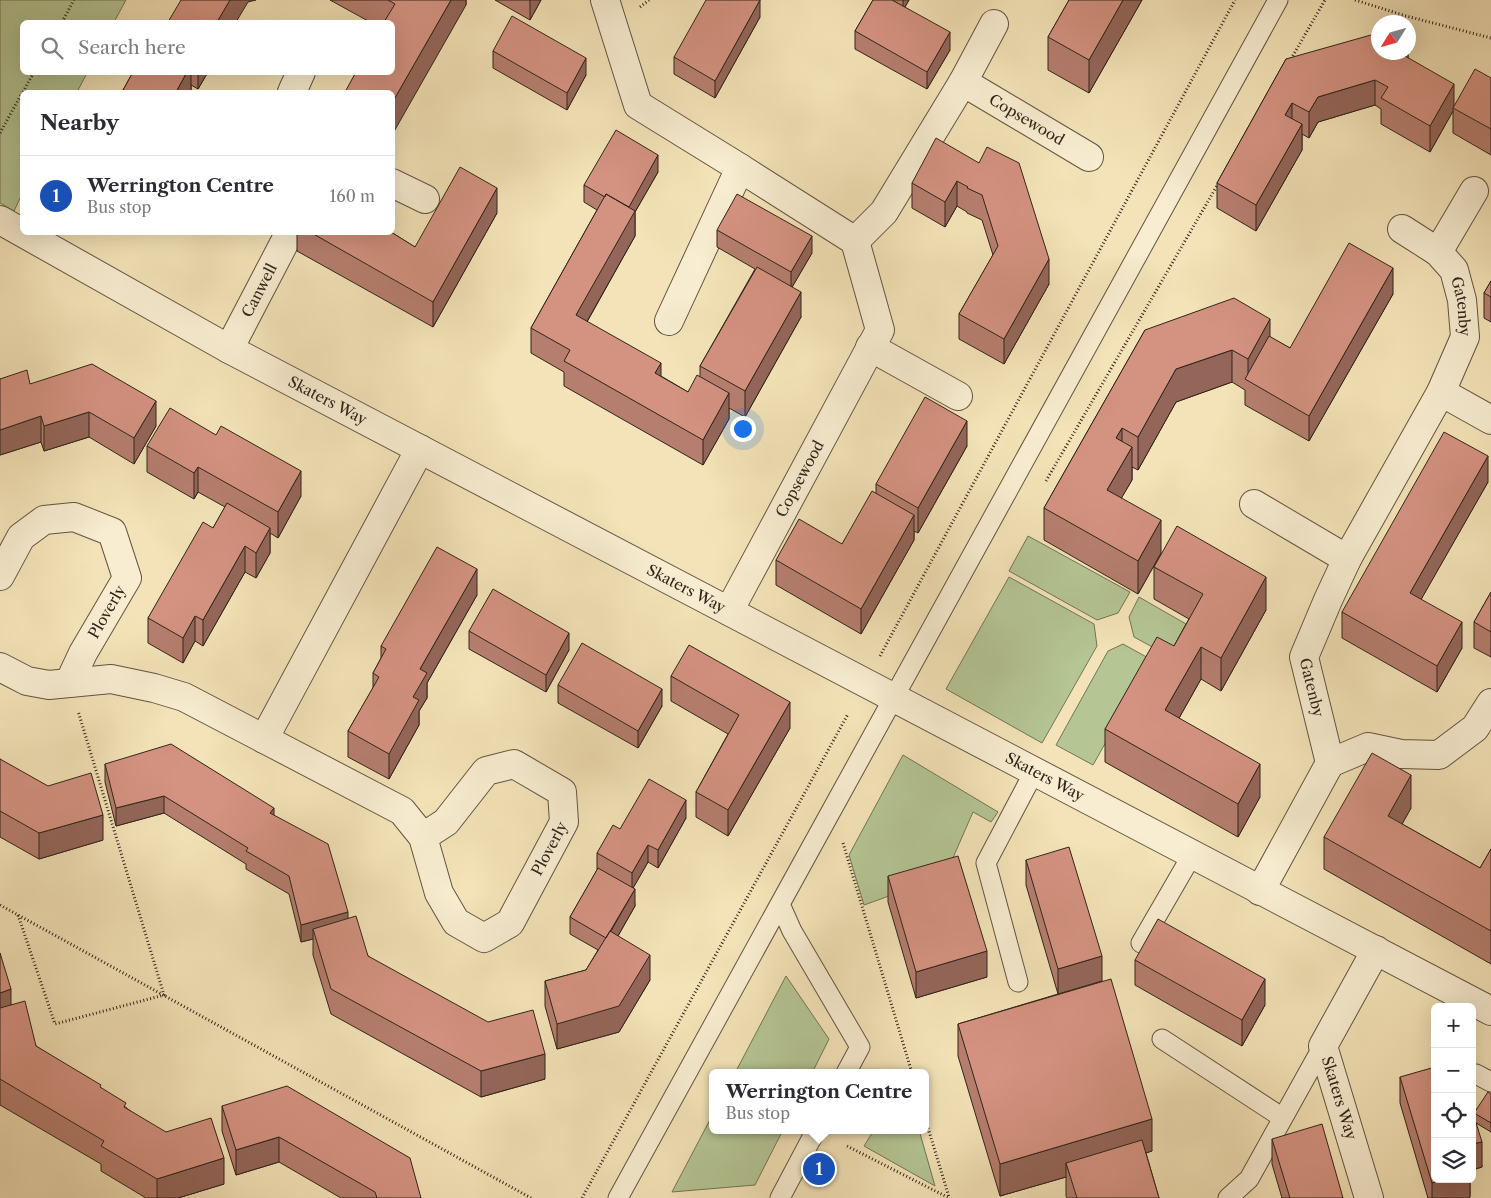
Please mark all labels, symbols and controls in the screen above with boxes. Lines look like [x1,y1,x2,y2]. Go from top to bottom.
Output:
north arrow [1371,15,1416,60]
search box [20,20,395,75]
icon: search [38,34,66,62]
text: Search here [78,36,186,59]
street label: Copsewood [986,90,1068,149]
text: Nearby [40,110,119,135]
text: Werrington Centre [87,174,274,197]
text: 1 [52,186,60,206]
text: 160 m [330,186,375,206]
text: Bus stop [87,197,151,217]
street label: Canwell [237,260,281,320]
street label: Gatenby [1447,274,1475,337]
street label: Skaters Way [285,372,371,429]
your location [730,416,756,442]
street label: Copsewood [771,437,828,520]
street label: Skaters Way [644,560,730,617]
street label: Ploverly [84,581,130,642]
street label: Gatenby [1296,656,1329,719]
street label: Skaters Way [1002,748,1088,805]
street label: Ploverly [527,818,572,879]
map controls [1431,1003,1476,1183]
button: + [1431,1003,1476,1048]
button: − [1431,1048,1476,1093]
street label: Skaters Way [1318,1054,1361,1142]
popup [709,1069,929,1134]
text: Werrington Centre [726,1080,912,1103]
button: locate [1431,1093,1476,1138]
text: Bus stop [726,1103,790,1123]
button: layers [1431,1138,1476,1183]
pin: 1 [803,1150,835,1188]

